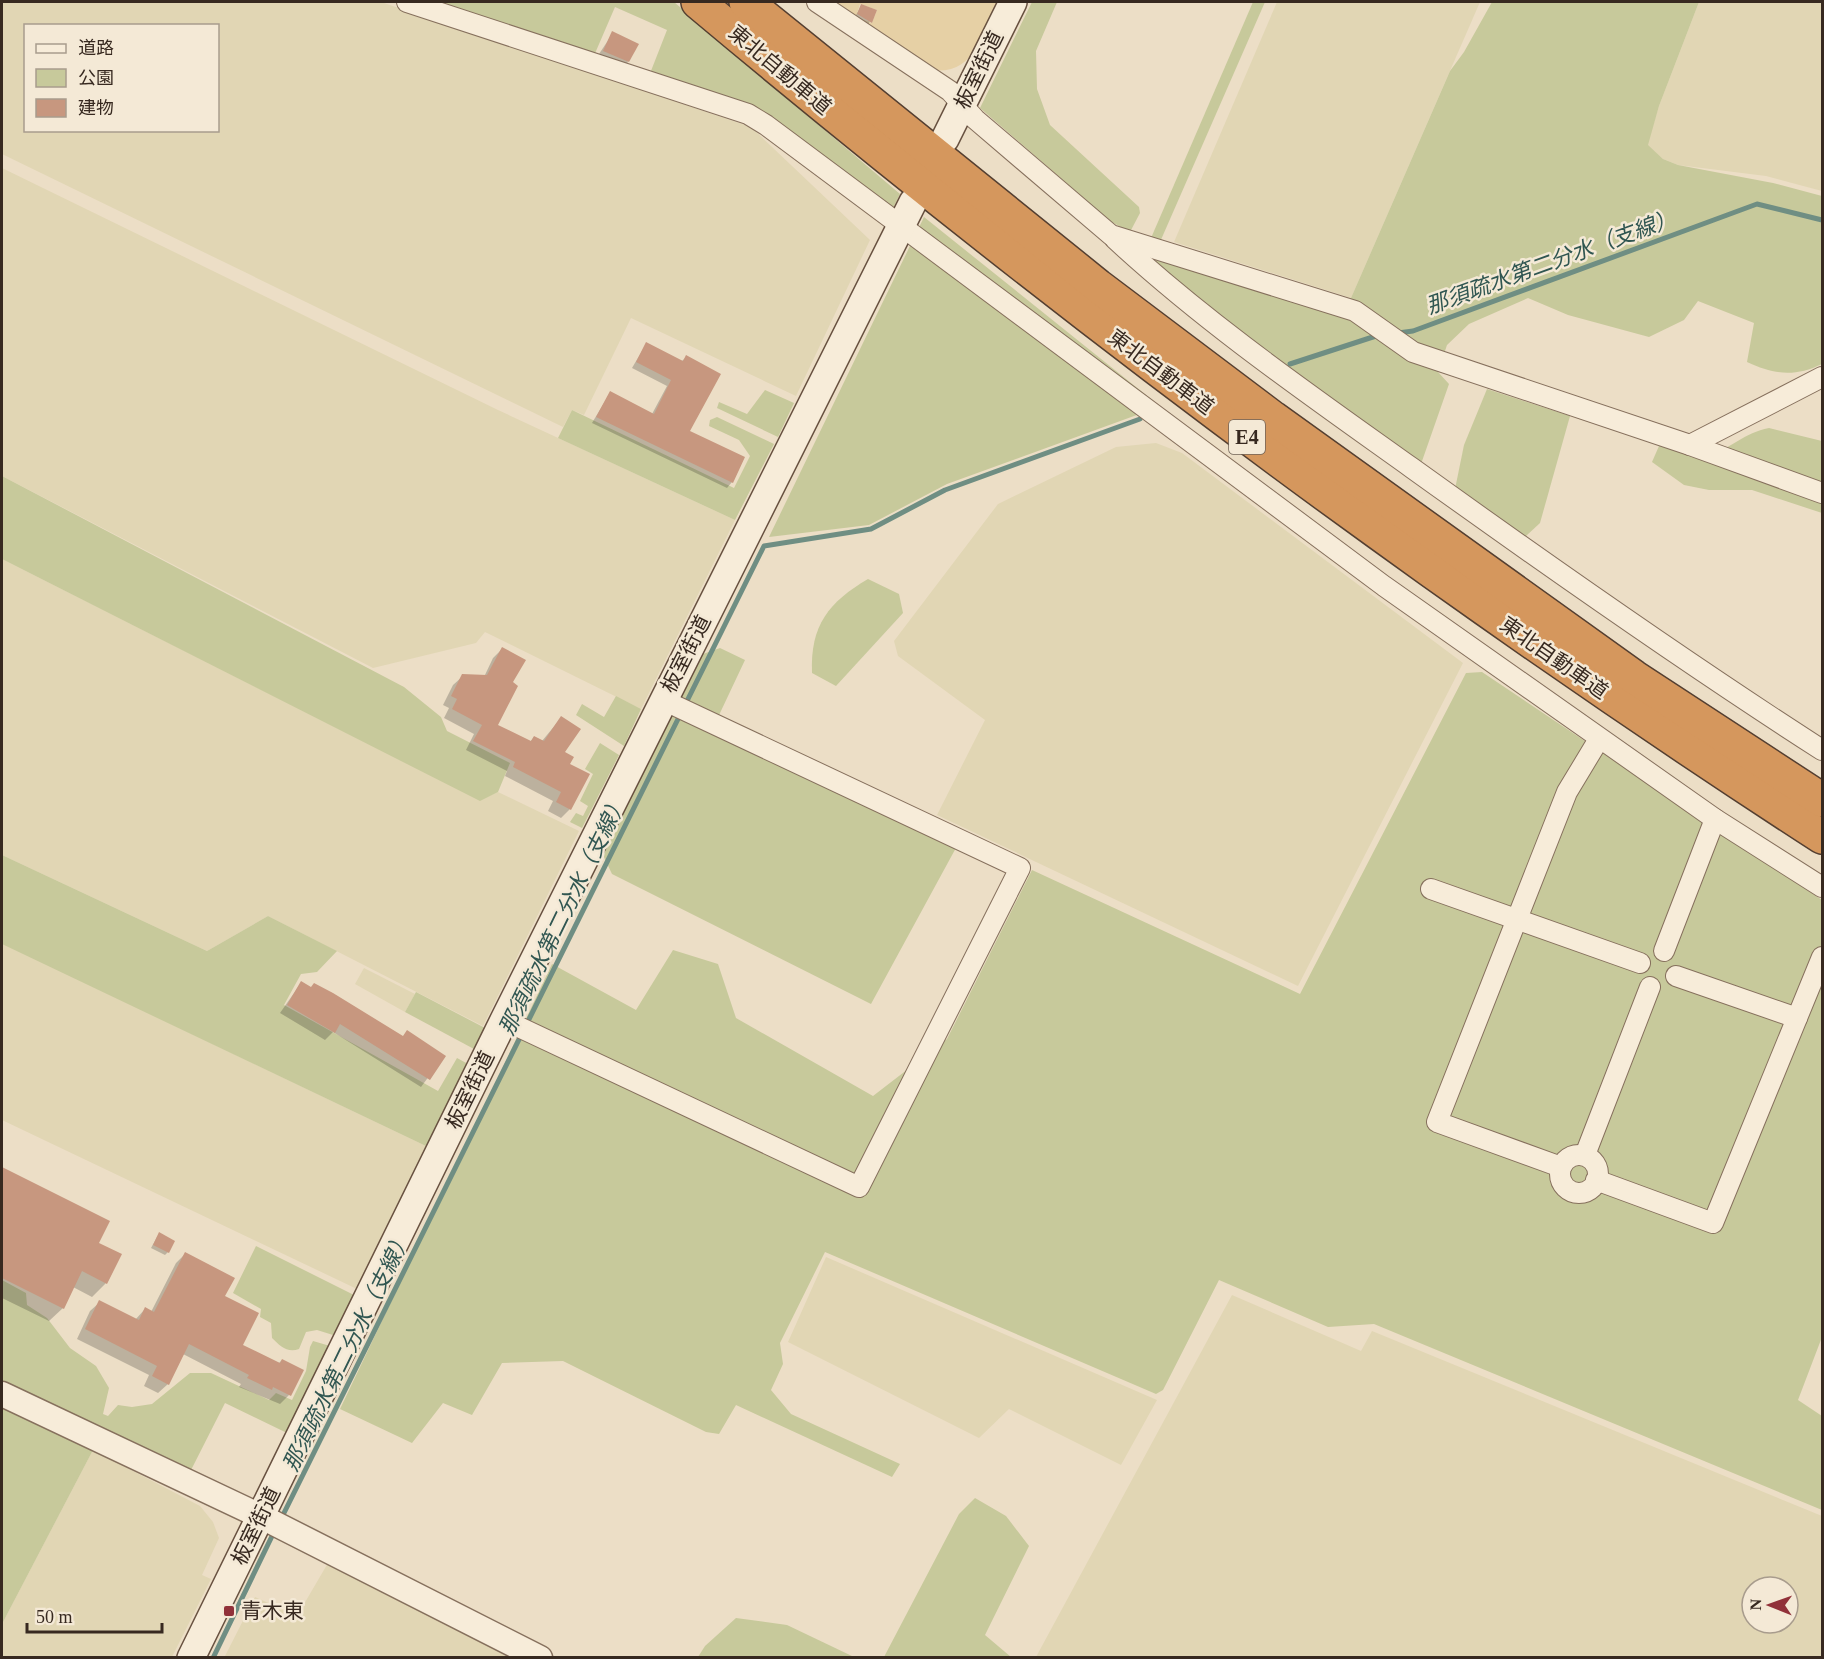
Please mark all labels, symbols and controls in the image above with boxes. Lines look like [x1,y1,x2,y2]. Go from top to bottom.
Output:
street label: 東北自動車道 [724,20,836,120]
legend [24,24,219,132]
street label: 板室街道 [950,27,1008,113]
text: 道路 [78,38,114,58]
text: 公園 [78,68,114,88]
text: 建物 [78,98,114,118]
water label: 那須疏水第二分水（支線） [1423,205,1679,319]
street label: 東北自動車道 [1103,325,1219,419]
road number: E4 [1229,420,1265,454]
street label: 板室街道 [656,611,716,697]
street label: 東北自動車道 [1496,612,1612,704]
water label: 那須疏水第二分水（支線） [494,791,632,1039]
street label: 板室街道 [441,1047,499,1133]
water label: 那須疏水第二分水（支線） [278,1227,416,1475]
street label: 板室街道 [227,1483,285,1569]
north arrow [1740,1575,1800,1635]
scale bar [27,1596,162,1634]
text: N [1747,1598,1764,1611]
place label: 青木東 [241,1599,304,1623]
marker: 青木東 [222,1604,236,1618]
text: 50 m [36,1607,73,1627]

